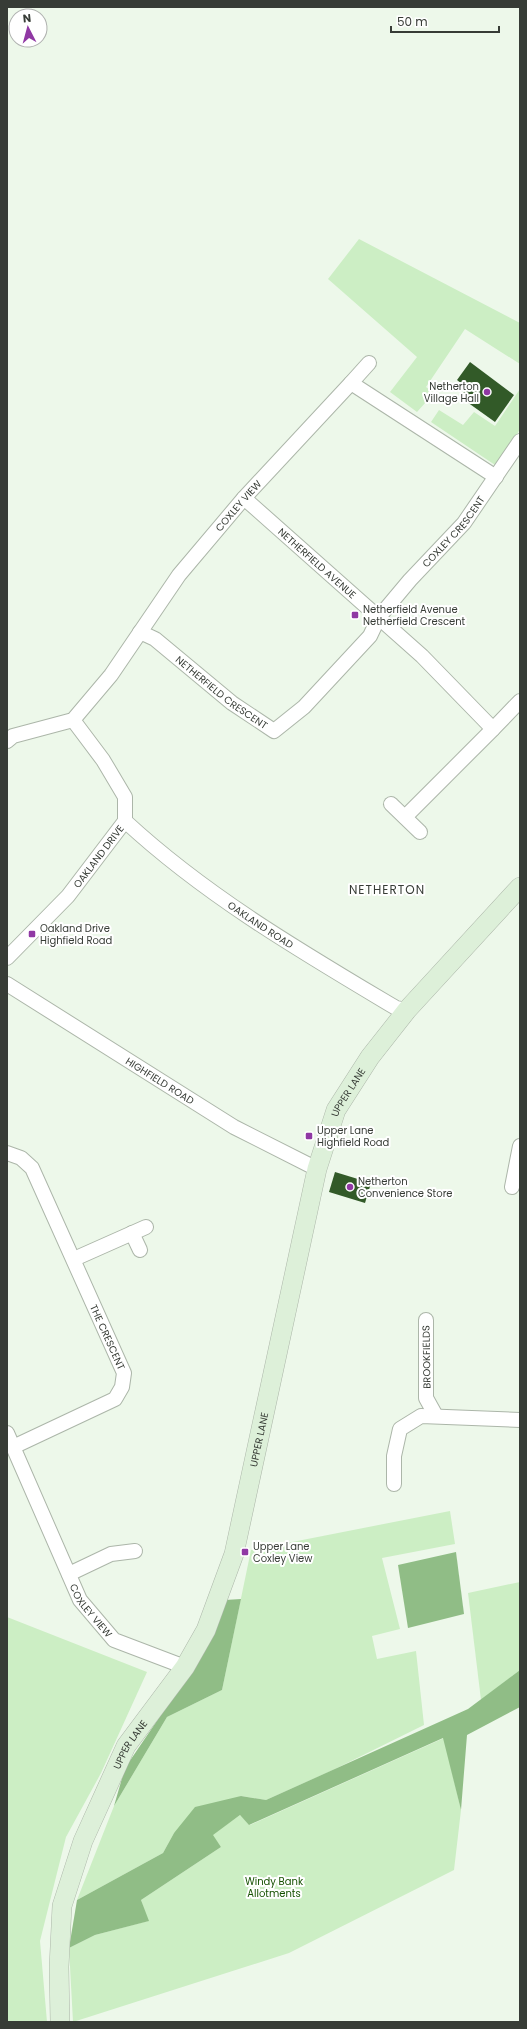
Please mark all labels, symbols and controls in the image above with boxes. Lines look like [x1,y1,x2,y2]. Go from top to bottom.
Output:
north arrow [8,8,48,48]
scale bar [391,8,499,34]
text: N [22,10,32,26]
text: 50 m [397,13,428,30]
place label: Netherton Village Hall [424,379,479,406]
marker: Netherton Village Hall [482,387,492,397]
street label: COXLEY VIEW [212,477,265,535]
street label: COXLEY CRESCENT [419,492,489,571]
street label: NETHERFIELD AVENUE [275,525,359,602]
place label: Netherfield Avenue Netherfield Crescent [363,602,466,629]
marker: Netherfield Avenue Netherfield Crescent [350,610,360,620]
street label: NETHERFIELD CRESCENT [172,652,271,733]
street label: OAKLAND DRIVE [70,822,128,891]
district label: NETHERTON [349,881,425,898]
street label: OAKLAND ROAD [224,898,296,952]
place label: Oakland Drive Highfield Road [40,921,112,948]
marker: Oakland Drive Highfield Road [27,929,37,939]
street label: HIGHFIELD ROAD [123,1054,197,1108]
street label: UPPER LANE [327,1065,369,1119]
place label: Upper Lane Highfield Road [317,1123,389,1150]
marker: Upper Lane Highfield Road [304,1131,314,1141]
place label: Netherton Convenience Store [358,1174,453,1201]
marker: Netherton Convenience Store [345,1182,355,1192]
street label: THE CRESCENT [86,1302,129,1373]
street label: BROOKFIELDS [418,1325,435,1389]
street label: UPPER LANE [246,1411,272,1468]
place label: Upper Lane Coxley View [253,1539,313,1566]
marker: Upper Lane Coxley View [240,1547,250,1557]
street label: COXLEY VIEW [66,1581,116,1641]
street label: UPPER LANE [110,1717,151,1772]
park label: Windy Bank Allotments [245,1874,304,1901]

